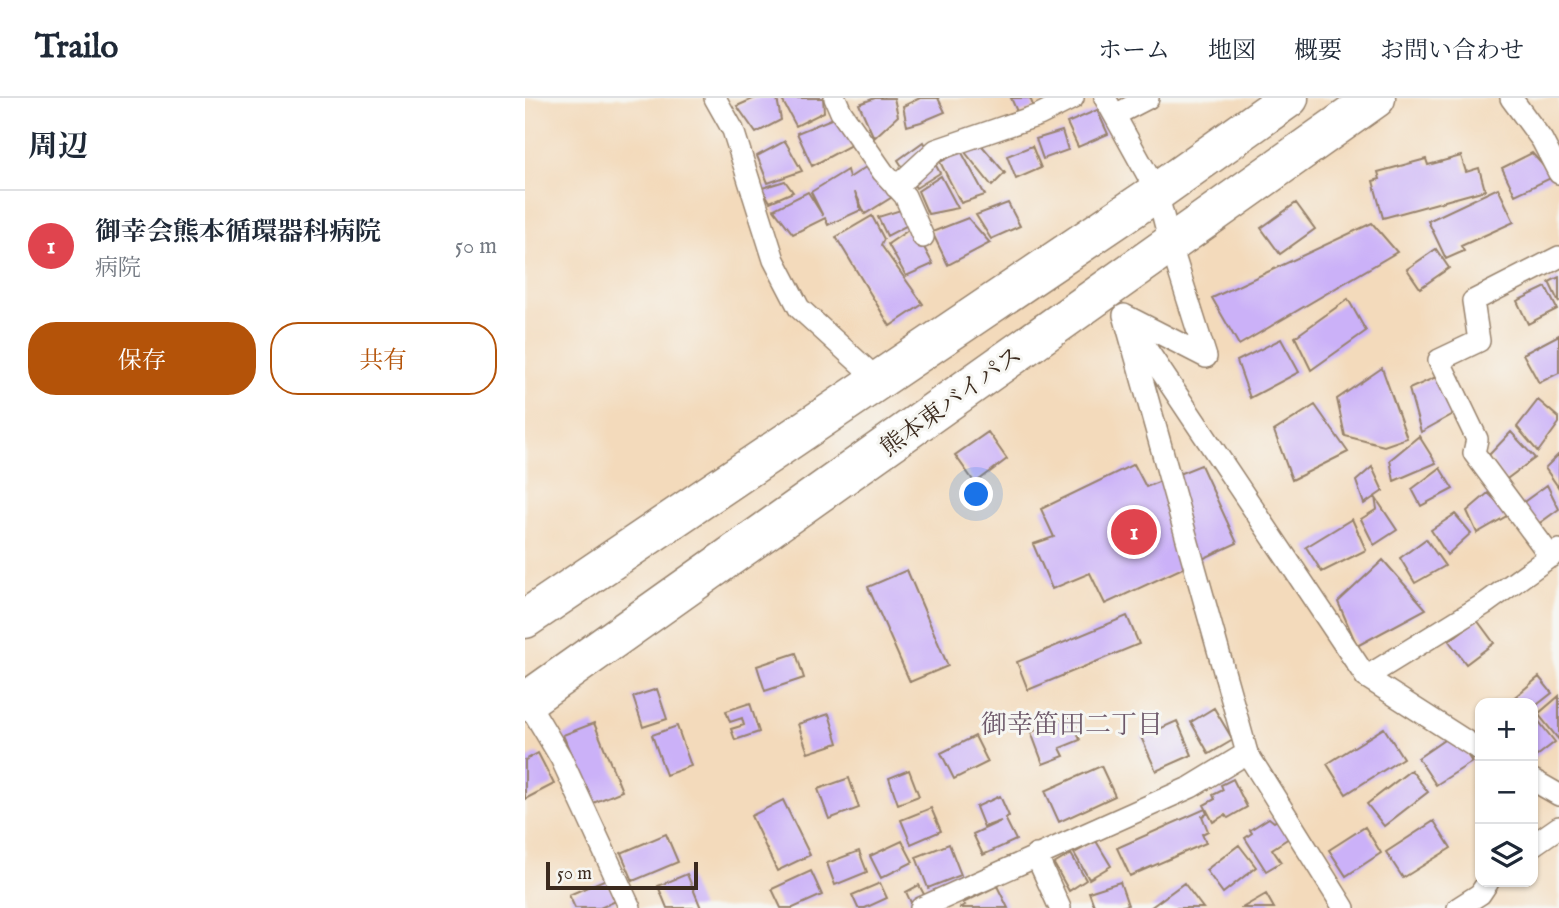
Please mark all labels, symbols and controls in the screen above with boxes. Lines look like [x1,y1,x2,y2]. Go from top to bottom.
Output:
text: Trailo [35,27,118,69]
text: ホーム [1098,36,1170,67]
text: 地図 [1208,36,1256,67]
text: 概要 [1294,36,1342,67]
text: お問い合わせ [1380,36,1524,67]
text: 周辺 [28,129,88,167]
text: 御幸会熊本循環器科病院 [95,216,381,249]
text: 1 [47,232,55,261]
text: 50 m [455,232,497,261]
text: 病院 [95,254,141,283]
button: 保存 [28,322,256,395]
button: 共有 [270,322,497,395]
street label: 熊本東バイパス [875,340,1029,464]
your location [959,477,993,511]
pin: 1 [1111,506,1157,558]
map controls [1475,698,1538,887]
button: + [1475,698,1538,761]
district label: 御幸笛田二丁目 [981,709,1163,742]
button: − [1475,761,1538,824]
button: layers [1475,824,1538,887]
scale bar [546,859,698,891]
text: 50 m [557,862,592,886]

